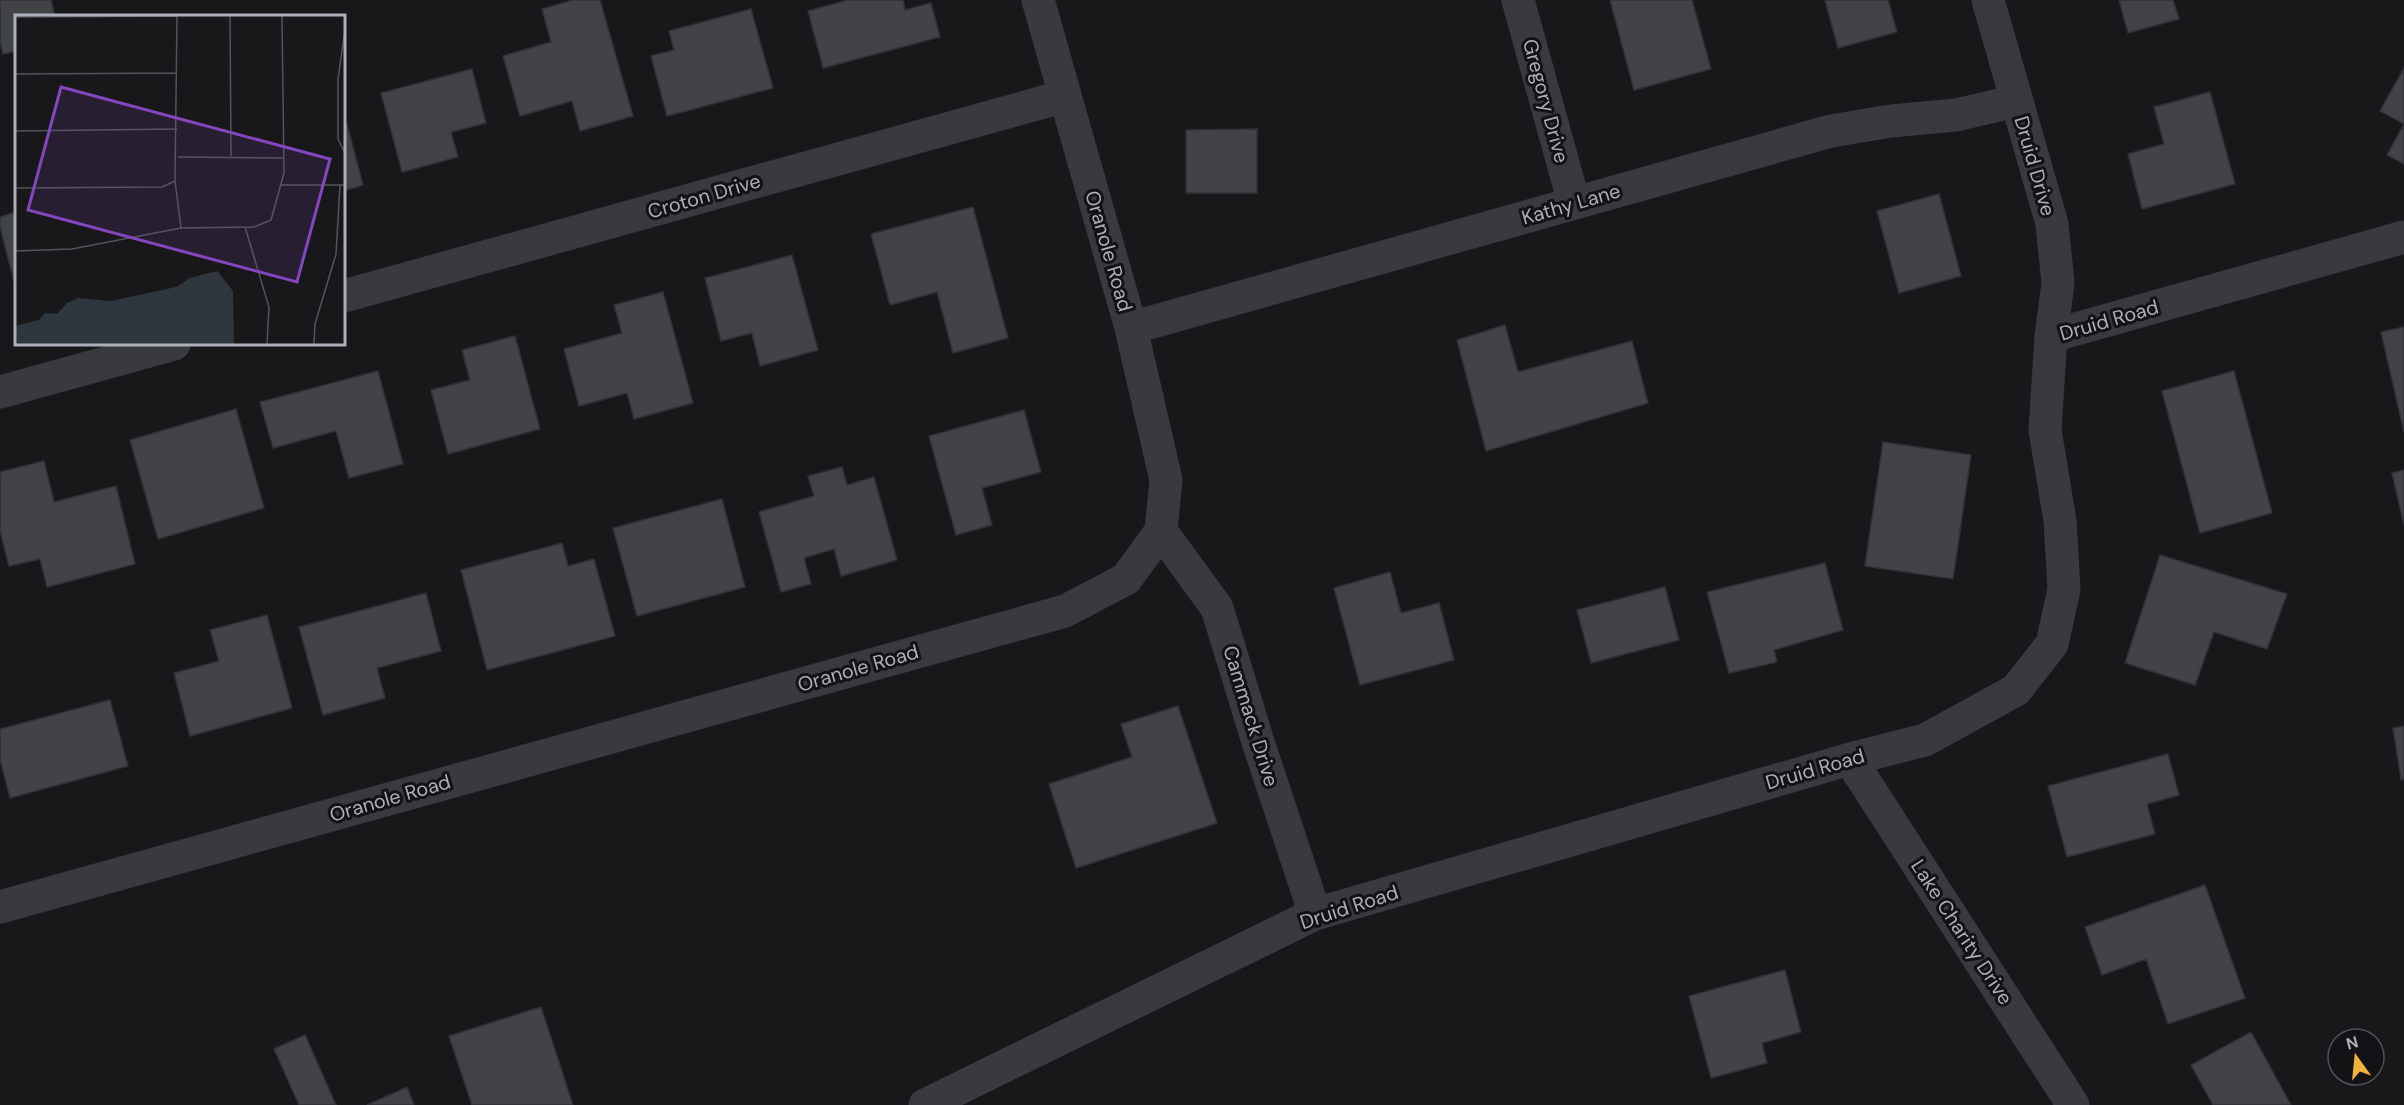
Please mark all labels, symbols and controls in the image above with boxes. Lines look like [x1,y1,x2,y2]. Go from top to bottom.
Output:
inset map [15,15,345,345]
street label: Gregory Drive [1517,36,1575,166]
street label: Druid Drive [2008,113,2062,219]
street label: Croton Drive [644,167,764,225]
street label: Kathy Lane [1519,178,1623,230]
street label: Oranole Road [1079,187,1139,315]
street label: Druid Road [2056,293,2162,347]
street label: Oranole Road [794,638,922,698]
street label: Cammack Drive [1217,642,1285,790]
street label: Druid Road [1762,742,1868,796]
street label: Oranole Road [326,768,454,828]
street label: Lake Charity Drive [1905,854,2019,1010]
street label: Druid Road [1297,879,1401,935]
north arrow [2326,1027,2386,1087]
text: N [2344,1031,2361,1055]

